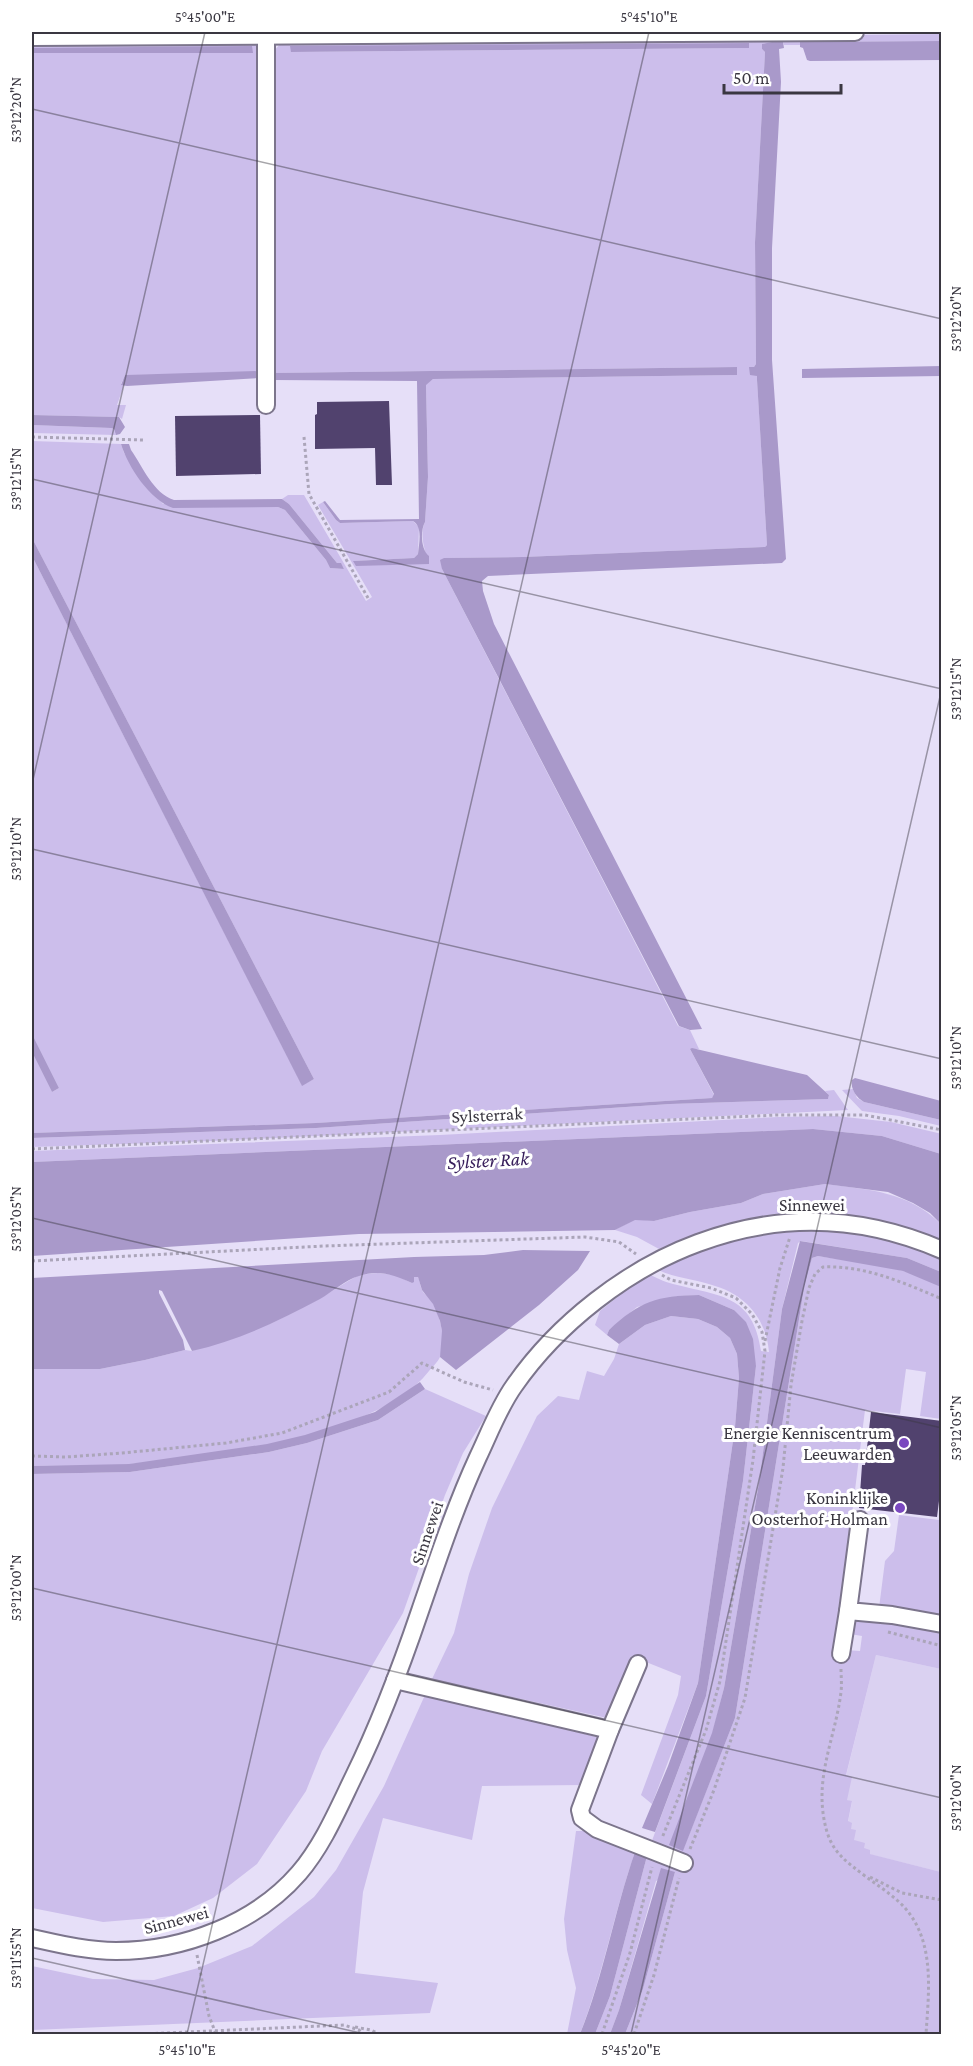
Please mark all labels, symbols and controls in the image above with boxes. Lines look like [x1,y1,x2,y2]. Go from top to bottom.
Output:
text: 5°45'00"E [175,9,235,25]
text: 5°45'10"E [620,9,678,25]
scale bar [724,57,841,95]
text: 50 m [733,68,770,88]
text: 53°12'20"N [8,77,24,143]
text: 53°12'20"N [948,286,964,352]
text: 53°12'15"N [8,447,24,510]
text: 53°12'15"N [948,657,964,720]
text: 53°12'10"N [8,817,24,881]
text: 53°12'10"N [948,1026,964,1090]
street label: Sylsterrak [451,1103,524,1127]
water label: Sylster Rak [447,1147,531,1174]
text: 53°12'05"N [8,1186,24,1252]
street label: Sinnewei [779,1195,845,1215]
text: 53°12'05"N [948,1395,964,1461]
place label: Energie Kenniscentrum Leeuwarden [723,1423,893,1464]
marker: Energie Kenniscentrum Leeuwarden [897,1436,911,1450]
place label: Koninklijke Oosterhof-Holman [752,1488,888,1529]
street label: Sinnewei [407,1498,447,1567]
marker: Koninklijke Oosterhof-Holman [893,1501,907,1515]
text: 53°12'00"N [8,1554,24,1622]
text: 53°12'00"N [948,1764,964,1832]
street label: Sinnewei [142,1902,211,1938]
text: 53°11'55"N [8,1927,24,1989]
text: 5°45'10"E [158,2042,216,2058]
text: 5°45'20"E [601,2042,661,2058]

